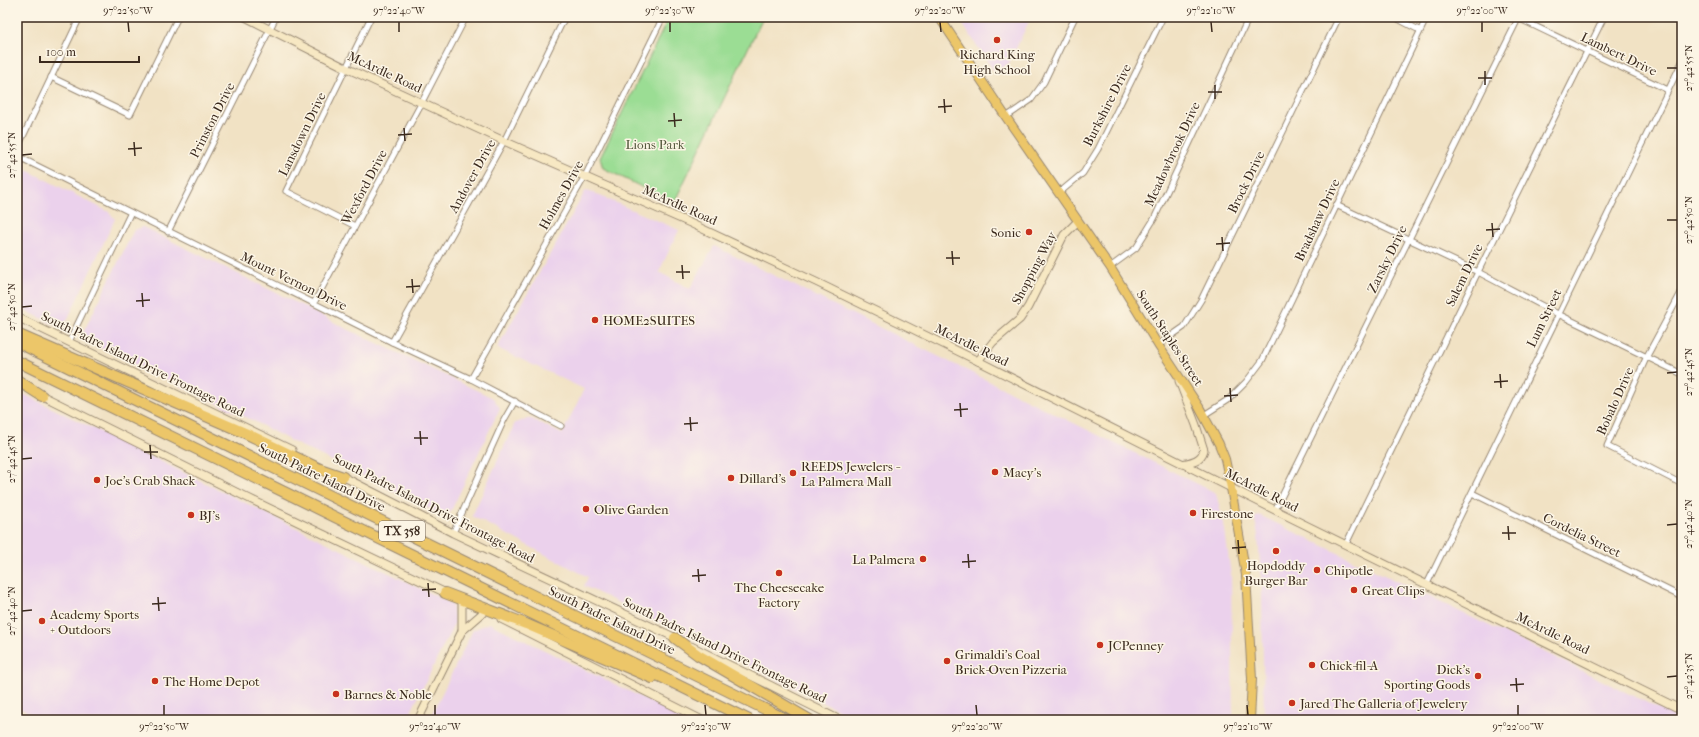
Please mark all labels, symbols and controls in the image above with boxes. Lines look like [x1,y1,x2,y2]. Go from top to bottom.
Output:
text: 97°22'50"W [103,5,154,17]
text: 97°22'40"W [373,5,426,17]
text: 97°22'30"W [645,5,696,17]
text: 97°22'20"W [915,5,966,17]
text: 97°22'10"W [1187,5,1237,17]
text: 97°22'00"W [1457,5,1509,17]
street label: Lambert Drive [1579,29,1660,79]
marker: Richard King High School [992,35,1002,45]
scale bar [40,38,139,64]
text: 27°42'55"N [1683,44,1695,91]
text: 100 m [46,45,76,59]
place label: Richard King High School [959,47,1036,77]
street label: McArdle Road [346,48,425,96]
street label: Burkshire Drive [1080,61,1134,149]
street label: Prinston Drive [187,79,238,160]
street label: Lansdown Drive [275,89,329,178]
street label: Meadowbrook Drive [1141,99,1203,209]
text: 27°42'55"N [6,131,18,178]
street label: Andover Drive [445,136,499,216]
park label: Lions Park [625,137,685,152]
street label: Wexford Drive [338,147,390,228]
street label: Brock Drive [1224,148,1268,216]
street label: Holmes Drive [536,157,586,232]
street label: Bradshaw Drive [1291,176,1343,264]
street label: McArdle Road [640,182,720,228]
text: 27°42'50"N [1683,196,1695,244]
street label: Zarsky Drive [1364,222,1410,295]
place label: Sonic [991,225,1021,240]
marker: Sonic [1024,227,1034,237]
street label: Shopping Way [1009,228,1060,307]
street label: Salem Drive [1442,241,1486,309]
street label: Mount Vernon Drive [238,249,350,313]
text: 27°42'50"N [6,283,18,331]
street label: Lum Street [1523,286,1565,350]
street label: South Staples Street [1133,287,1207,389]
street label: South Padre Island Drive Frontage Road [39,308,248,420]
place label: HOME2SUITES [603,313,695,328]
marker: HOME2SUITES [590,315,600,325]
street label: McArdle Road [933,321,1012,370]
text: 27°42'45"N [1683,347,1695,396]
street label: Bobalo Drive [1593,364,1637,437]
text: 27°42'45"N [6,434,18,483]
street label: South Padre Island Drive [256,440,388,515]
street label: South Padre Island Drive Frontage Road [331,450,538,566]
place label: REEDS Jewelers - La Palmera Mall [801,459,900,489]
place label: Macy's [1003,465,1041,480]
street label: McArdle Road [1223,465,1302,515]
marker: Macy's [990,467,1000,477]
marker: REEDS Jewelers - La Palmera Mall [788,468,798,478]
place label: Dillard's [739,471,786,486]
place label: Joe's Crab Shack [104,473,195,488]
marker: Dillard's [726,473,736,483]
marker: Joe's Crab Shack [92,475,102,485]
text: 27°42'40"N [1683,499,1695,549]
place label: Olive Garden [594,502,669,517]
marker: Olive Garden [581,504,591,514]
place label: Firestone [1201,506,1254,521]
place label: BJ's [199,508,220,523]
marker: Firestone [1188,508,1198,518]
marker: BJ's [186,510,196,520]
street label: Cordelia Street [1541,510,1624,560]
road number: TX 358 [379,521,425,541]
marker: Hopdoddy Burger Bar [1271,546,1281,556]
place label: La Palmera [852,552,916,567]
marker: La Palmera [918,554,928,564]
place label: Hopdoddy Burger Bar [1245,558,1308,588]
place label: Chipotle [1325,563,1374,578]
marker: Chipotle [1312,565,1322,575]
marker: The Cheesecake Factory [774,568,784,578]
place label: The Cheesecake Factory [734,580,825,610]
street label: South Padre Island Drive [546,583,678,658]
place label: Great Clips [1362,583,1425,598]
marker: Great Clips [1349,585,1359,595]
text: 27°42'40"N [6,586,18,636]
street label: South Padre Island Drive Frontage Road [621,594,830,706]
place label: Academy Sports + Outdoors [49,607,139,637]
street label: McArdle Road [1514,609,1593,658]
marker: Academy Sports + Outdoors [37,616,47,626]
place label: JCPenney [1107,638,1165,653]
marker: JCPenney [1095,640,1105,650]
place label: Grimaldi's Coal Brick-Oven Pizzeria [955,647,1068,677]
text: 27°42'35"N [1683,652,1695,699]
marker: Grimaldi's Coal Brick-Oven Pizzeria [942,656,952,666]
place label: Chick-fil-A [1320,658,1379,673]
marker: Chick-fil-A [1307,660,1317,670]
place label: Dick's Sporting Goods [1384,662,1470,692]
marker: Dick's Sporting Goods [1473,671,1483,681]
place label: The Home Depot [163,674,260,689]
marker: The Home Depot [150,676,160,686]
place label: Barnes & Noble [344,687,432,702]
marker: Barnes & Noble [331,689,341,699]
place label: Jared The Galleria of Jewelery [1299,696,1469,711]
marker: Jared The Galleria of Jewelery [1287,698,1297,708]
text: 97°22'50"W [139,721,190,733]
text: 97°22'40"W [409,721,462,733]
text: 97°22'30"W [681,721,732,733]
text: 97°22'20"W [952,721,1003,733]
text: 97°22'10"W [1224,721,1274,733]
text: 97°22'00"W [1493,721,1545,733]

